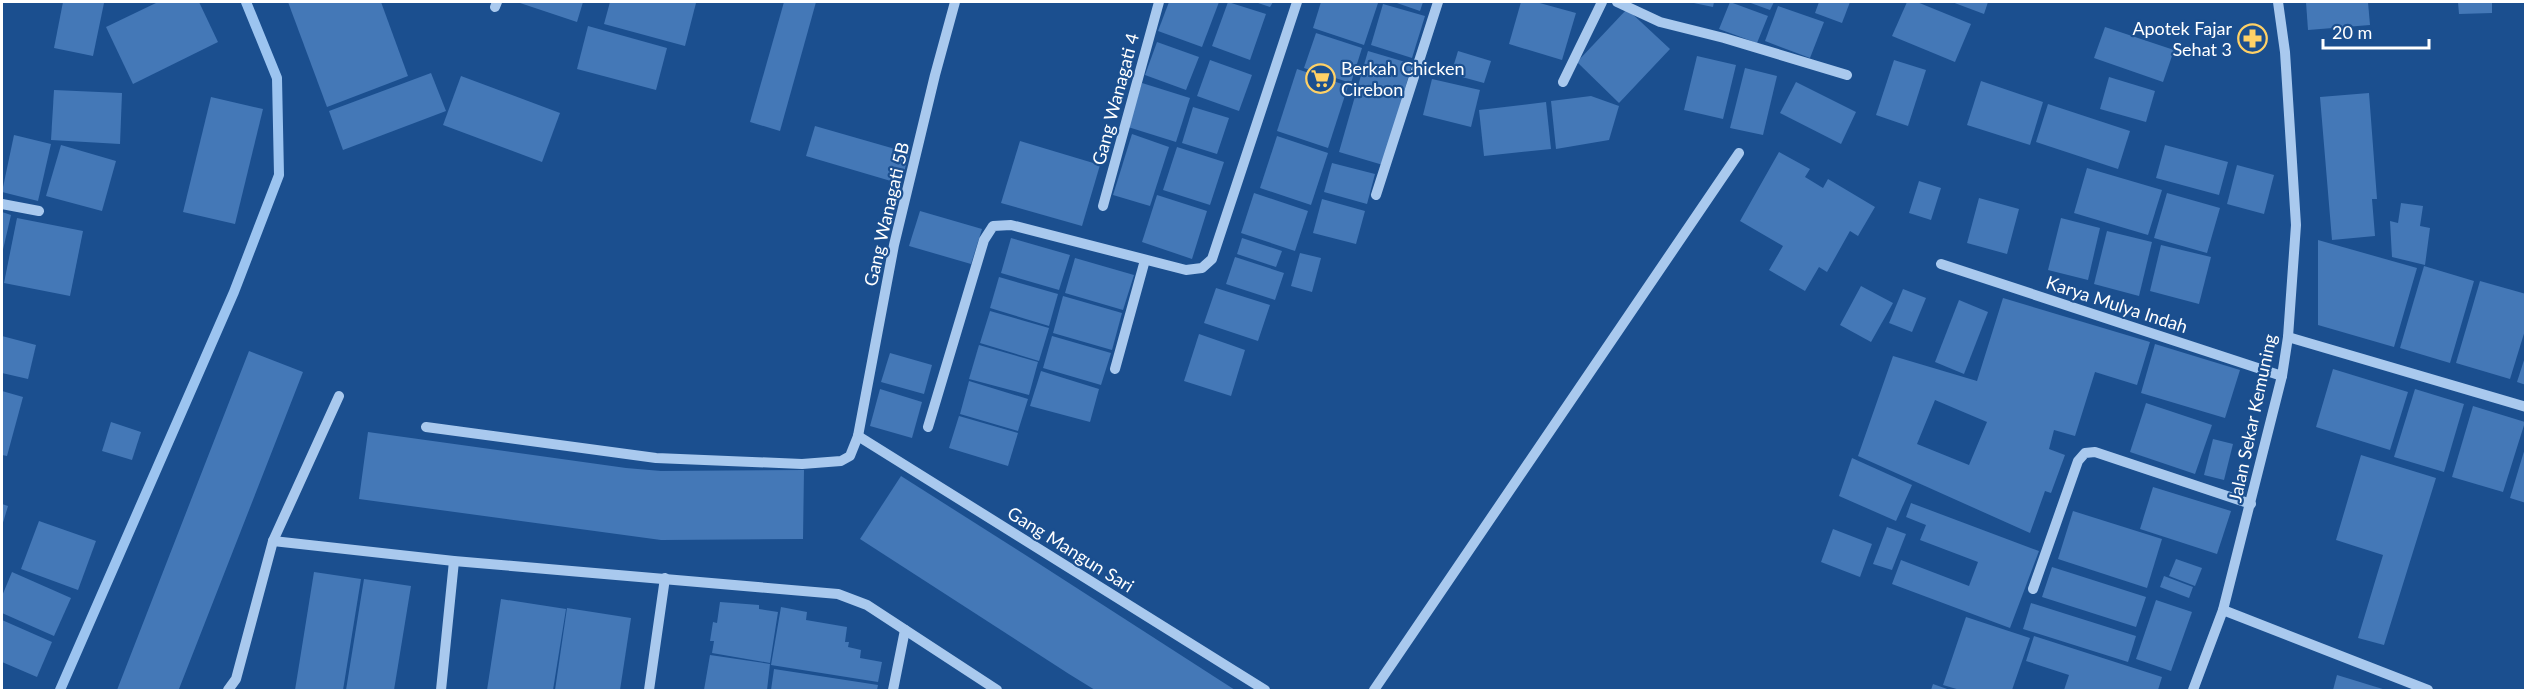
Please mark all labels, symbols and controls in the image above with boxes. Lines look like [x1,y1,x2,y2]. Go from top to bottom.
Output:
scale bar [2323,12,2430,50]
place label: Apotek Fajar Sehat 3 [2132,17,2232,60]
text: 20 m [2332,21,2372,43]
pharmacy icon: Apotek Fajar Sehat 3 [2237,22,2269,54]
street label: Gang Wanagati 4 [1087,31,1143,167]
place label: Berkah Chicken Cirebon [1341,57,1464,100]
supermarket icon: Berkah Chicken Cirebon [1304,62,1336,94]
street label: Gang Wanagati 5B [859,140,913,288]
street label: Karya Mulya Indah [2043,271,2191,337]
street label: Jalan Sekar Kemuning [2223,332,2281,504]
street label: Gang Mangun Sari [1004,501,1138,597]

